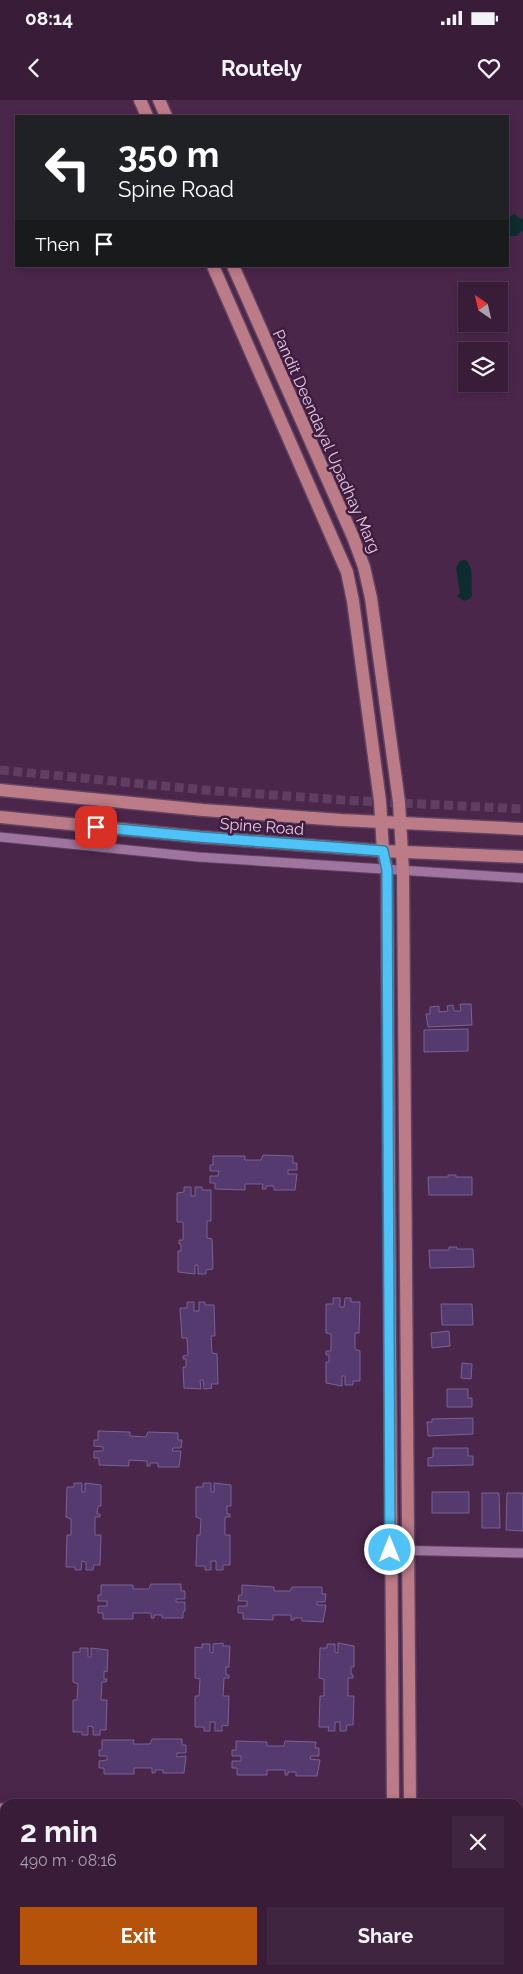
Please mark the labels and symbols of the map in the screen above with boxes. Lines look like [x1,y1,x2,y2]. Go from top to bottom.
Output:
north arrow [458,282,508,332]
street label: Pandit Deendayal Upadhay Marg [269,327,385,556]
pin [75,806,117,848]
street label: Spine Road [219,814,305,839]
position arrow [363,1523,415,1575]

